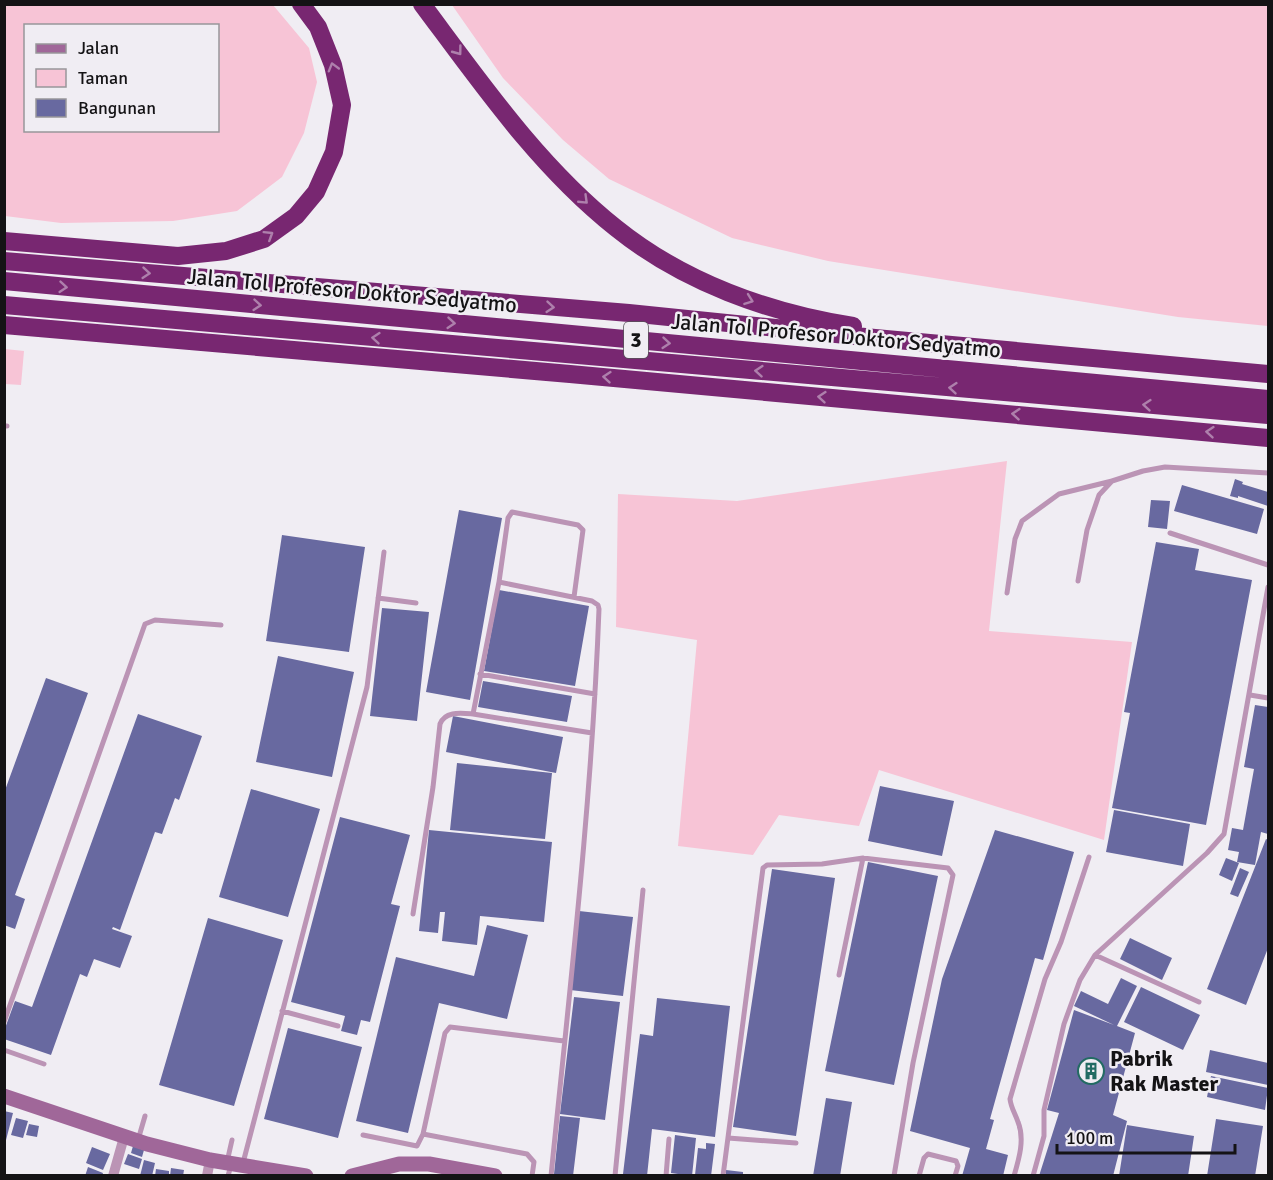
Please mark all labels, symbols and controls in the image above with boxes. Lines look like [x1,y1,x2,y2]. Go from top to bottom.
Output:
legend [24,24,219,132]
text: Jalan [78,37,119,59]
one-way arrow [450,45,461,56]
one-way arrow [328,62,340,73]
text: Taman [78,67,128,89]
text: Bangunan [78,97,156,119]
one-way arrow [576,192,587,203]
one-way arrow [263,230,273,242]
street label: Jalan Tol Profesor Doktor Sedyatmo [186,263,518,318]
one-way arrow [142,266,151,279]
one-way arrow [58,280,67,293]
one-way arrow [743,293,754,305]
one-way arrow [252,298,261,311]
one-way arrow [546,300,555,313]
street label: Jalan Tol Profesor Doktor Sedyatmo [670,308,1002,363]
one-way arrow [447,316,456,329]
road number: 3 [624,322,648,358]
one-way arrow [372,331,381,344]
one-way arrow [662,336,671,349]
one-way arrow [754,365,763,378]
one-way arrow [602,371,611,384]
one-way arrow [949,382,958,395]
one-way arrow [817,391,826,404]
one-way arrow [1143,399,1152,412]
one-way arrow [1012,408,1021,421]
one-way arrow [1206,426,1215,439]
place label: Pabrik Rak Master [1110,1045,1218,1097]
building icon: Pabrik Rak Master [1076,1056,1106,1086]
scale bar [1057,1117,1236,1155]
text: 100 m [1066,1127,1113,1149]

